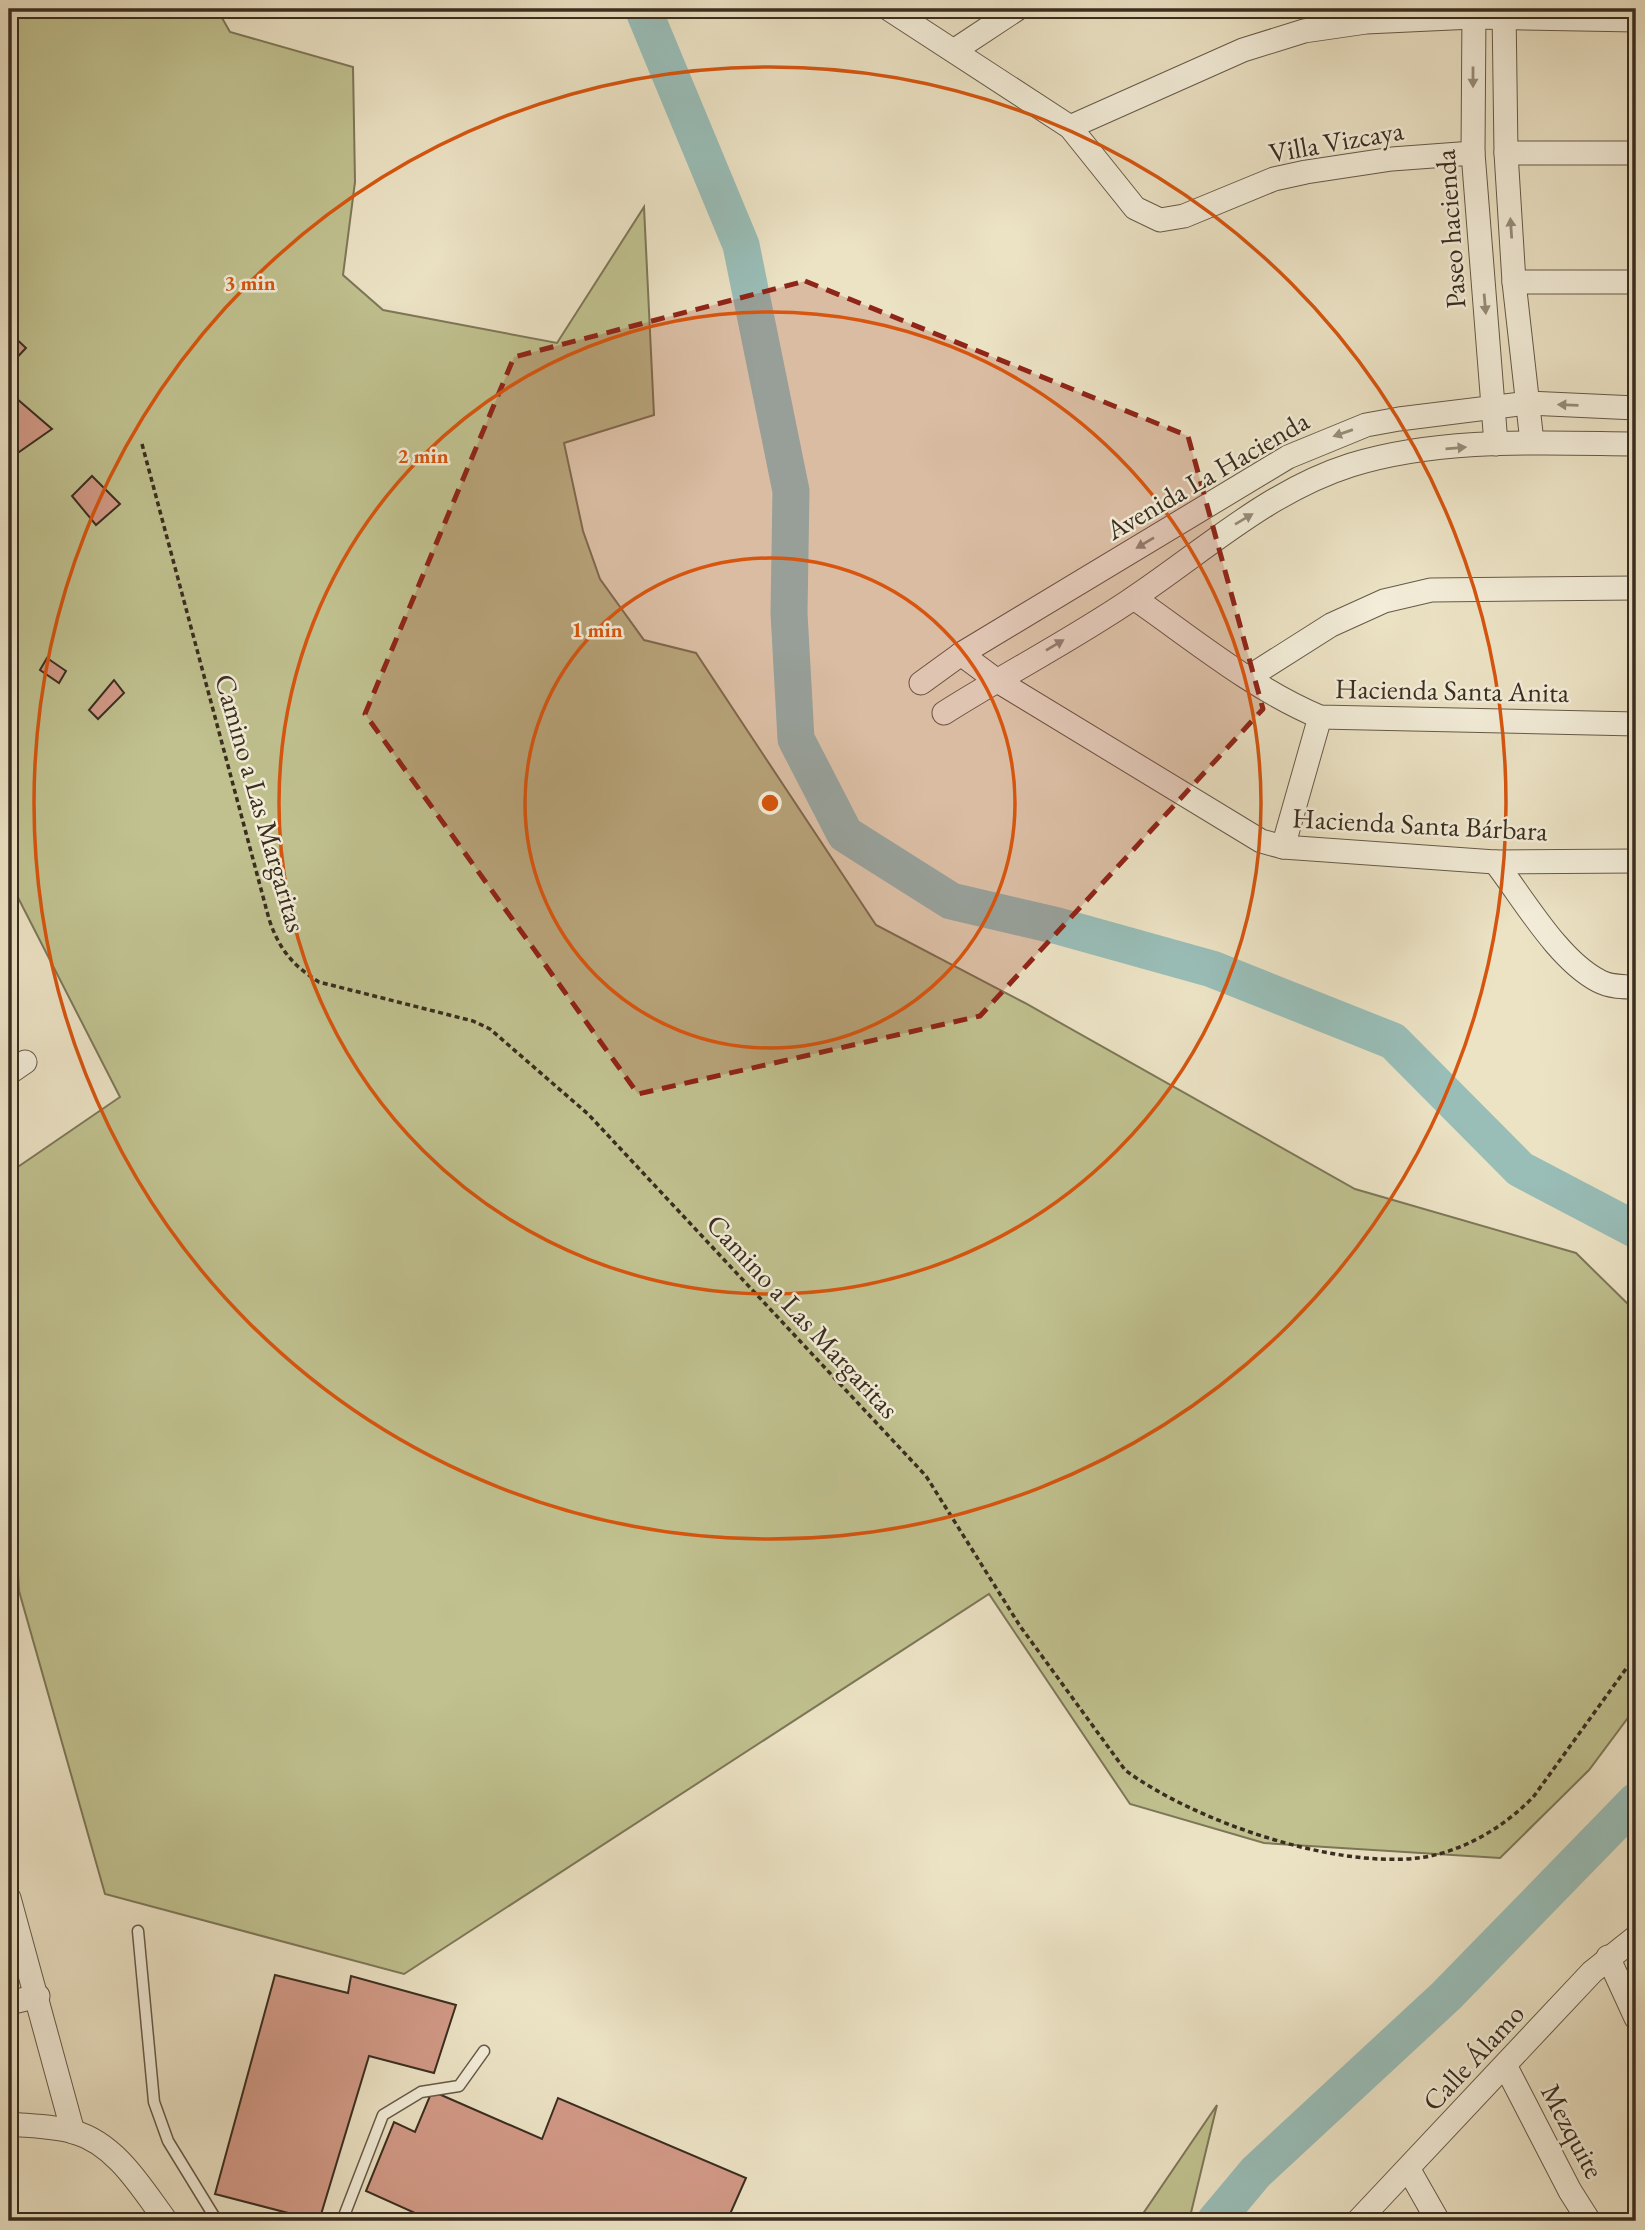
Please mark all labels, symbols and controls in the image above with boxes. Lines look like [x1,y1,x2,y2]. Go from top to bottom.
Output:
one-way arrow [1467,66,1479,88]
street label: Villa Vizcaya [1266,111,1407,171]
street label: Paseo hacienda [1426,147,1474,310]
one-way arrow [1505,217,1516,239]
text: 3 min [224,269,276,296]
one-way arrow [1480,293,1491,315]
one-way arrow [1557,399,1579,411]
street label: Avenida La Hacienda [1098,402,1316,548]
one-way arrow [1333,428,1354,439]
text: 2 min [397,442,449,469]
one-way arrow [1446,442,1468,453]
one-way arrow [1234,513,1253,526]
one-way arrow [1136,537,1155,550]
text: 1 min [571,616,623,643]
one-way arrow [1045,639,1064,651]
street label: Camino a Las Margaritas [207,670,315,936]
street label: Hacienda Santa Anita [1335,670,1570,710]
centre of rings [758,791,782,815]
street label: Hacienda Santa Bárbara [1291,799,1549,849]
street label: Camino a Las Margaritas [699,1206,907,1426]
street label: Calle Álamo [1414,1996,1532,2118]
street label: Mezquite [1533,2077,1613,2185]

